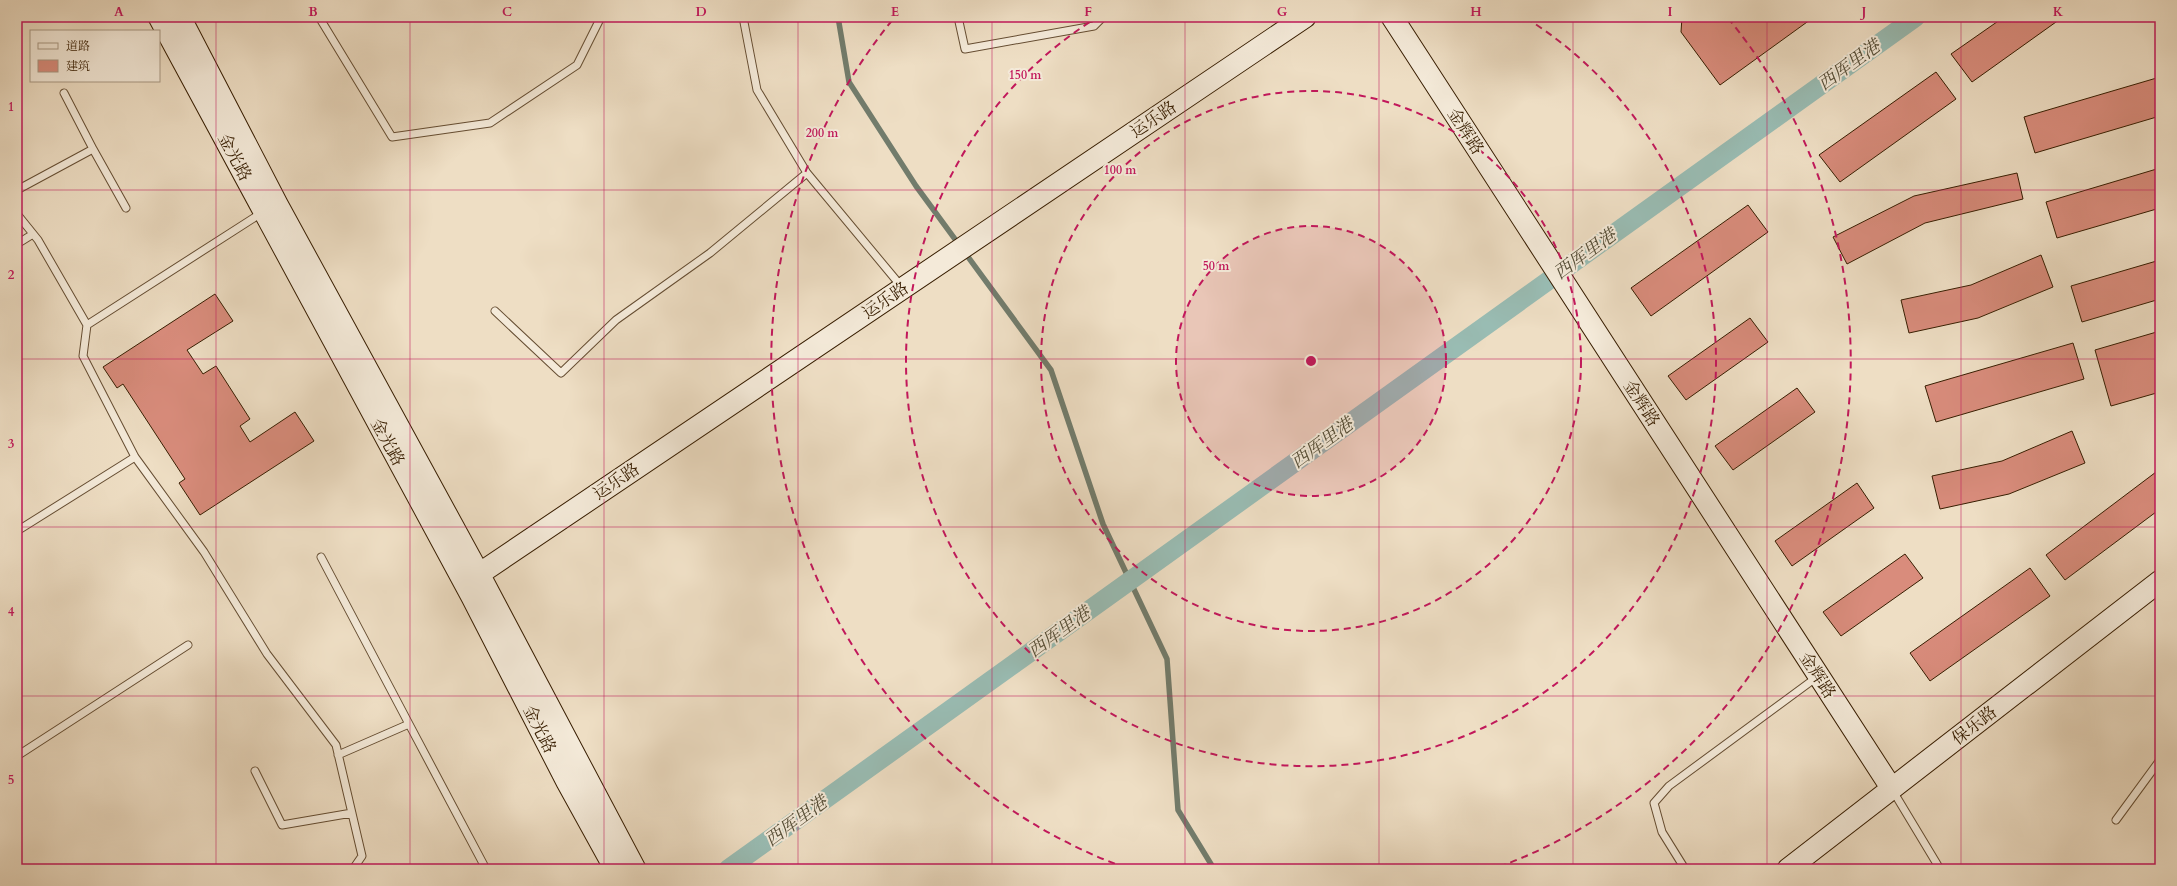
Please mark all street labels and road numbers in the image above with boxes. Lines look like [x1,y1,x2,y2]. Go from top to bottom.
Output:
street label: 运乐路 [1126,96,1181,143]
street label: 金辉路 [1442,104,1489,159]
street label: 金光路 [212,129,257,185]
street label: 运乐路 [858,277,913,324]
street label: 金辉路 [1618,376,1665,431]
street label: 金光路 [365,414,410,470]
street label: 运乐路 [589,458,644,505]
street label: 金辉路 [1794,648,1841,703]
street label: 金光路 [518,701,561,757]
street label: 保乐路 [1947,701,2001,750]

